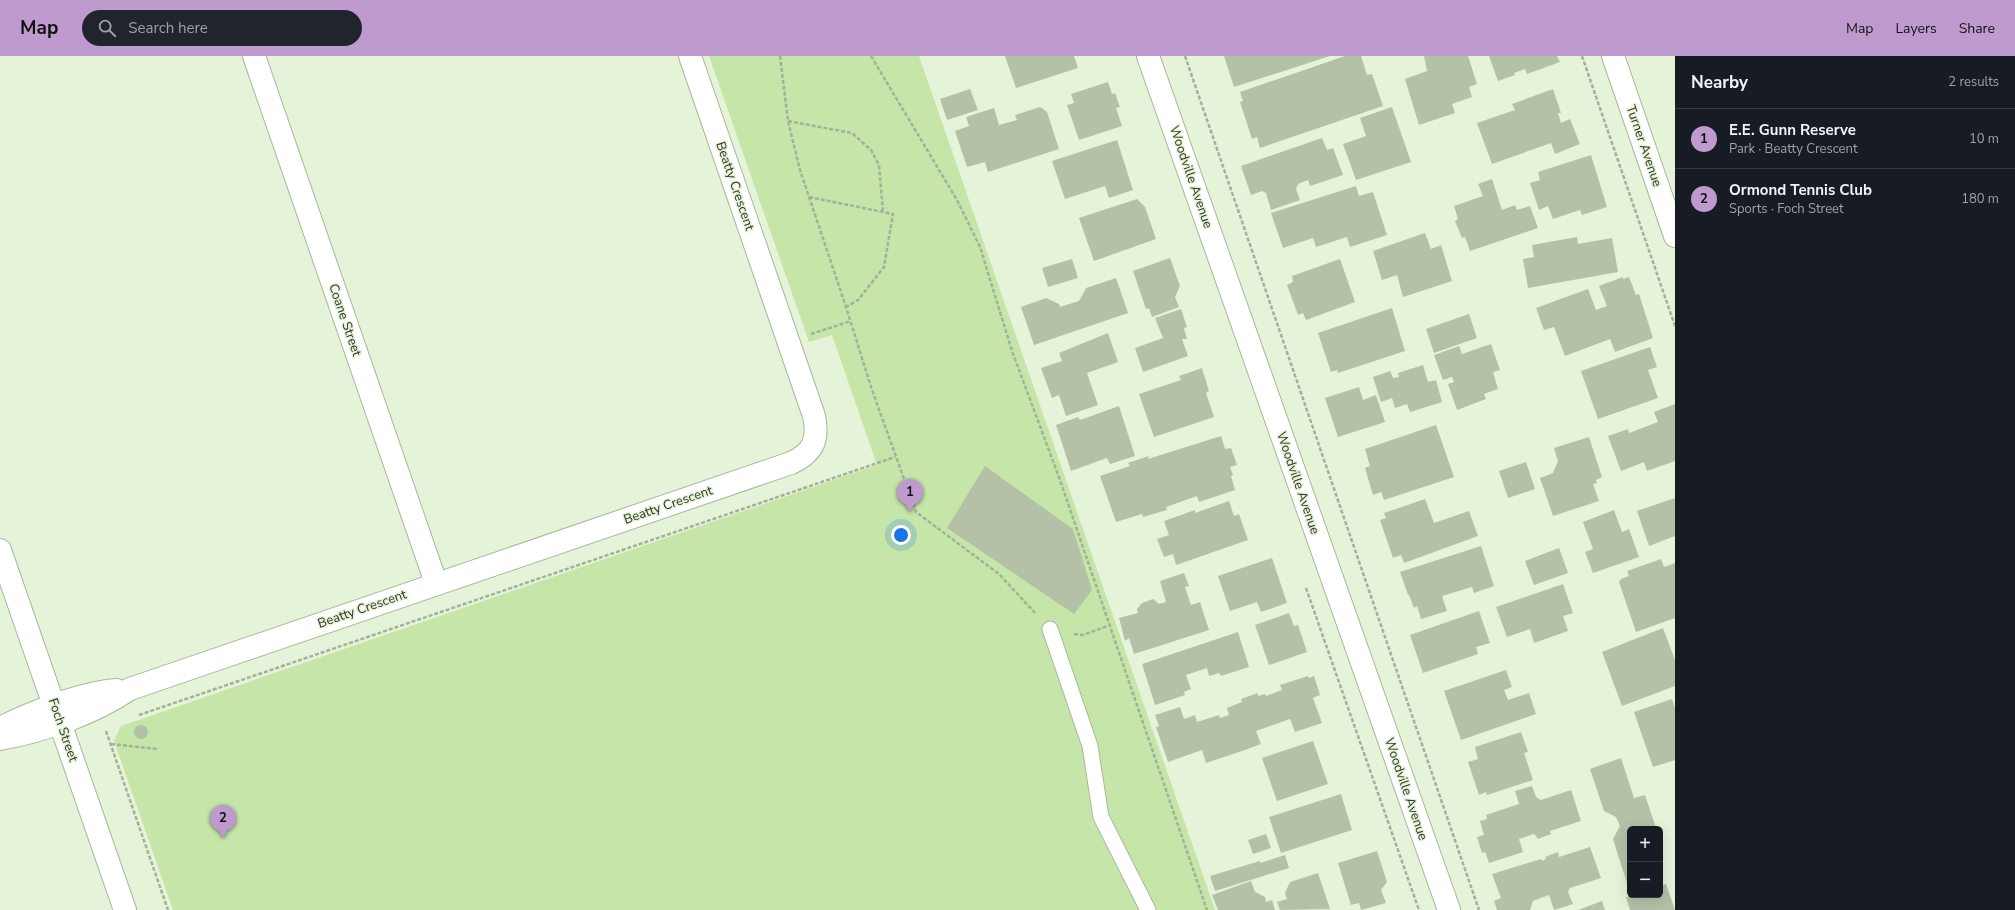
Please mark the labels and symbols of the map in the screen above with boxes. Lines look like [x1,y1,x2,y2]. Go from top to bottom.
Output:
street label: Turner Avenue [1622,103,1666,189]
street label: Woodville Avenue [1165,123,1217,231]
street label: Beatty Crescent [711,139,759,233]
street label: Coane Street [324,281,366,359]
street label: Woodville Avenue [1272,429,1324,537]
pin: 1 [897,479,923,512]
street label: Beatty Crescent [621,481,715,529]
your location [891,525,911,545]
street label: Beatty Crescent [315,585,409,633]
street label: Foch Street [44,696,82,765]
street label: Woodville Avenue [1380,735,1432,843]
pin: 2 [210,805,236,838]

